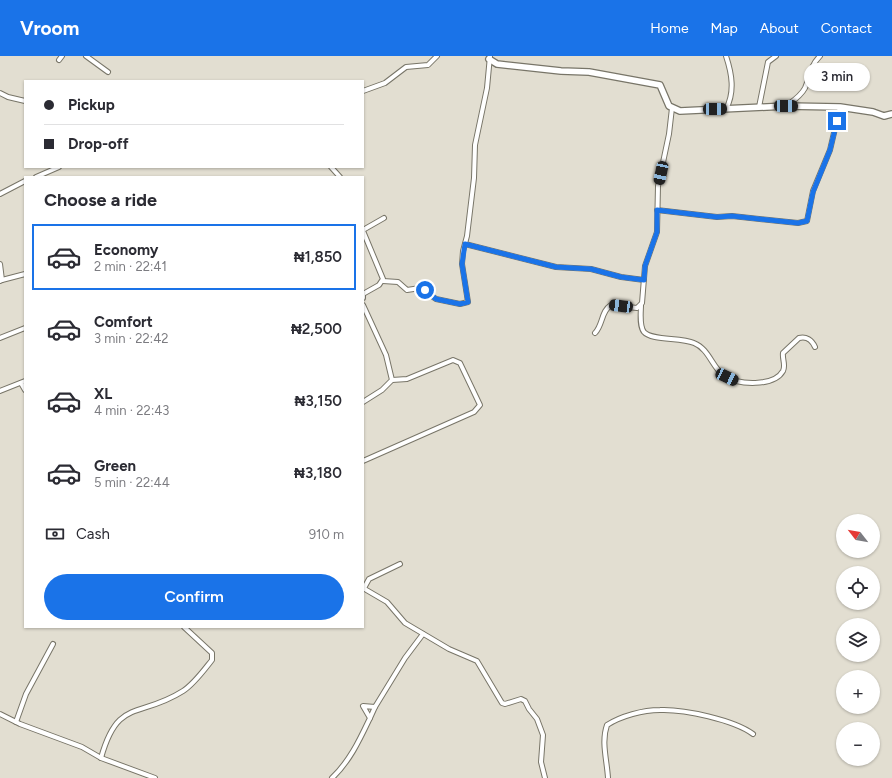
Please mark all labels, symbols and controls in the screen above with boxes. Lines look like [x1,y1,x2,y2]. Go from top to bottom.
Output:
text: Vroom [20,17,79,40]
text: Home [650,20,689,37]
text: Map [711,20,738,37]
text: About [760,20,799,37]
text: Contact [821,20,872,37]
callout: 3 min [804,63,870,91]
text: 3 min [821,69,853,84]
text: Pickup [68,96,115,114]
car [774,100,798,112]
car [703,103,727,115]
route end [828,112,846,130]
text: Drop-off [68,135,129,153]
car [653,160,669,186]
text: Choose a ride [44,189,157,211]
icon: car [46,239,82,275]
text: Economy [94,241,159,259]
text: ₦1,850 [294,248,342,266]
text: 2 min · 22:41 [94,259,167,274]
route start [416,281,434,299]
car [608,299,634,313]
icon: car [46,311,82,347]
text: Comfort [94,313,153,331]
text: ₦2,500 [291,320,342,338]
text: 3 min · 22:42 [94,331,169,346]
car [714,366,740,388]
icon: car [46,383,82,419]
text: XL [94,385,112,403]
text: ₦3,150 [295,392,342,410]
text: 4 min · 22:43 [94,403,169,418]
icon: car [46,455,82,491]
text: Green [94,457,136,475]
text: ₦3,180 [294,464,342,482]
text: 5 min · 22:44 [94,475,170,490]
north arrow [836,514,880,558]
map controls [836,514,880,766]
icon: cash [44,523,66,545]
text: Cash [76,525,110,543]
text: 910 m [309,527,344,542]
button: locate [836,566,880,610]
button: Confirm [44,574,344,620]
button: layers [836,618,880,662]
button: + [836,670,880,714]
button: − [836,722,880,766]

